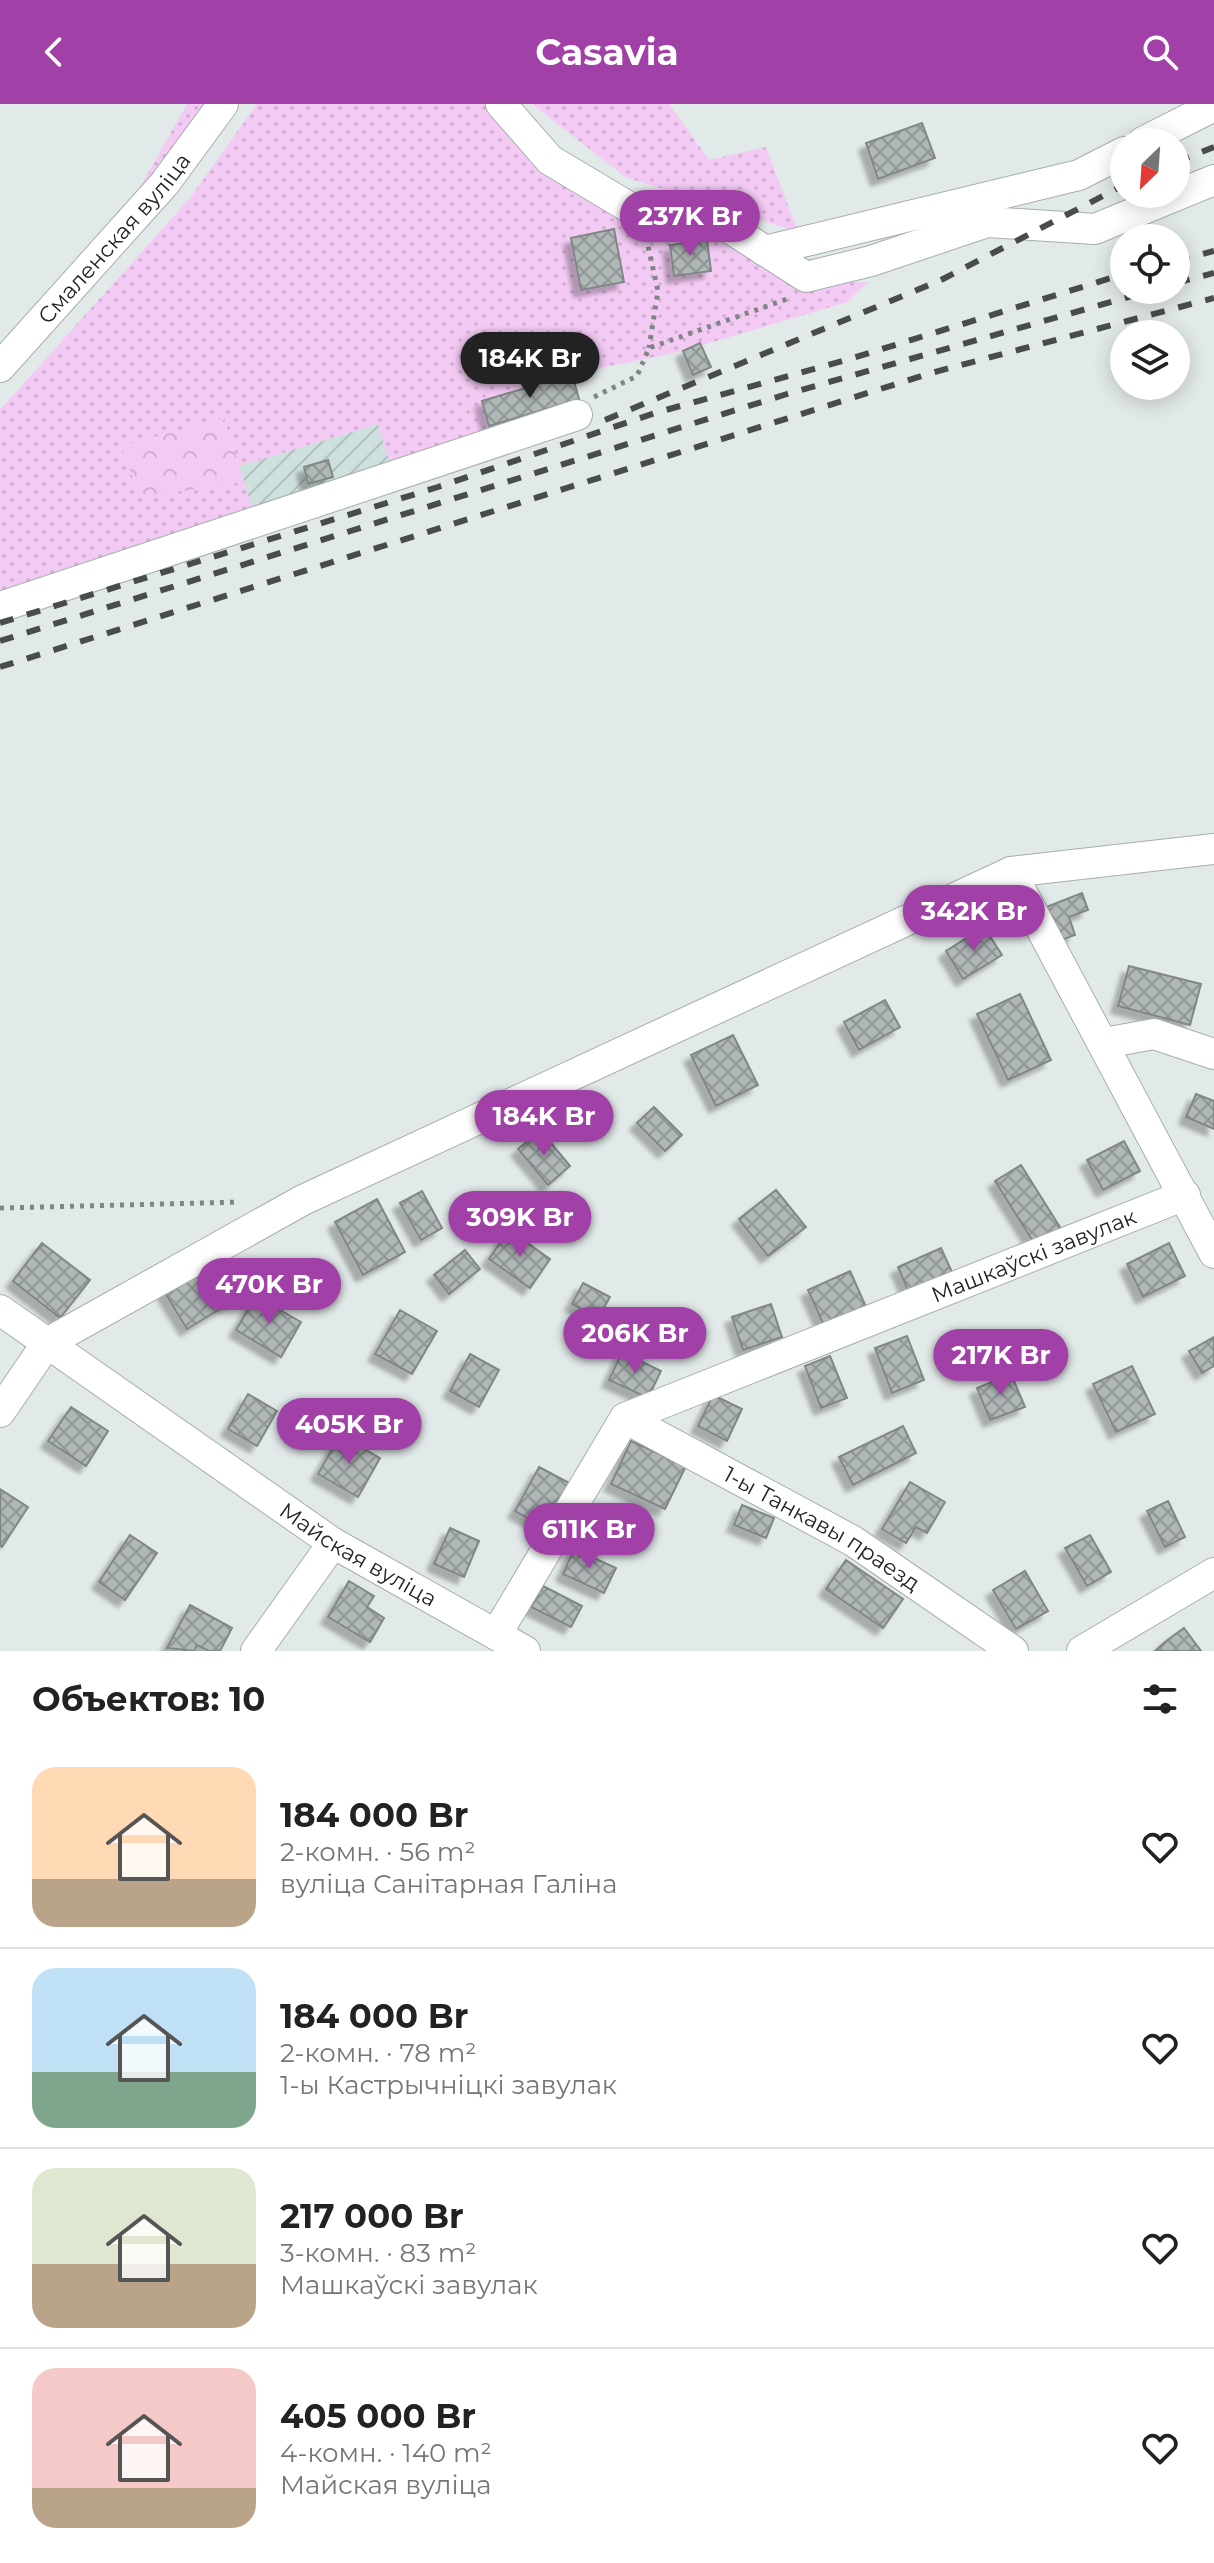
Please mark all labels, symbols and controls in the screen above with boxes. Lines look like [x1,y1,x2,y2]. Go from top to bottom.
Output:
icon: back [32,30,76,74]
text: Casavia [535,30,679,74]
icon: search [1138,30,1182,74]
north arrow [1110,128,1190,208]
map controls [1110,128,1190,400]
street label: Смаленская вуліца [32,148,196,329]
pin: 237K Br [616,190,764,258]
text: 237K Br [638,200,742,232]
button: locate [1110,224,1190,304]
button: layers [1110,320,1190,400]
pin: 184K Br [456,332,604,400]
text: 184K Br [479,342,581,374]
pin: 342K Br [900,885,1048,953]
text: 342K Br [921,895,1027,927]
pin: 184K Br [470,1090,618,1158]
text: 184K Br [493,1100,595,1132]
pin: 309K Br [446,1191,594,1259]
text: 309K Br [466,1201,574,1233]
street label: Машкаўскі завулак [927,1202,1140,1308]
pin: 470K Br [195,1258,343,1326]
text: 470K Br [215,1268,323,1300]
pin: 206K Br [561,1307,709,1375]
text: 206K Br [581,1317,689,1349]
pin: 217K Br [927,1329,1075,1397]
text: 217K Br [951,1339,1051,1371]
pin: 405K Br [275,1398,423,1466]
text: 405K Br [295,1408,403,1440]
street label: 1-ы Танкавы праезд [719,1460,926,1597]
street label: Майская вуліца [275,1496,442,1612]
pin: 611K Br [515,1503,663,1571]
text: 611K Br [542,1513,636,1545]
icon: filters [1138,1677,1182,1721]
text: Объектов: 10 [32,1678,265,1720]
text: 184 000 Br [280,1794,468,1836]
icon: home [96,1799,192,1895]
icon: heart [1138,1825,1182,1869]
text: 2-комн. · 56 m² [280,1836,476,1868]
text: вуліца Санітарная Галіна [280,1868,617,1900]
text: 184 000 Br [280,1995,468,2037]
icon: home [96,2000,192,2096]
icon: heart [1138,2026,1182,2070]
text: 2-комн. · 78 m² [280,2037,476,2069]
text: 1-ы Кастрычніцкі завулак [280,2069,617,2101]
text: 217 000 Br [280,2195,464,2237]
icon: home [96,2200,192,2296]
icon: heart [1138,2226,1182,2270]
text: 3-комн. · 83 m² [280,2237,476,2269]
text: Машкаўскі завулак [280,2269,538,2301]
text: 405 000 Br [280,2395,476,2437]
icon: home [96,2400,192,2496]
icon: heart [1138,2426,1182,2470]
text: 4-комн. · 140 m² [280,2437,492,2469]
text: Майская вуліца [280,2469,491,2501]

